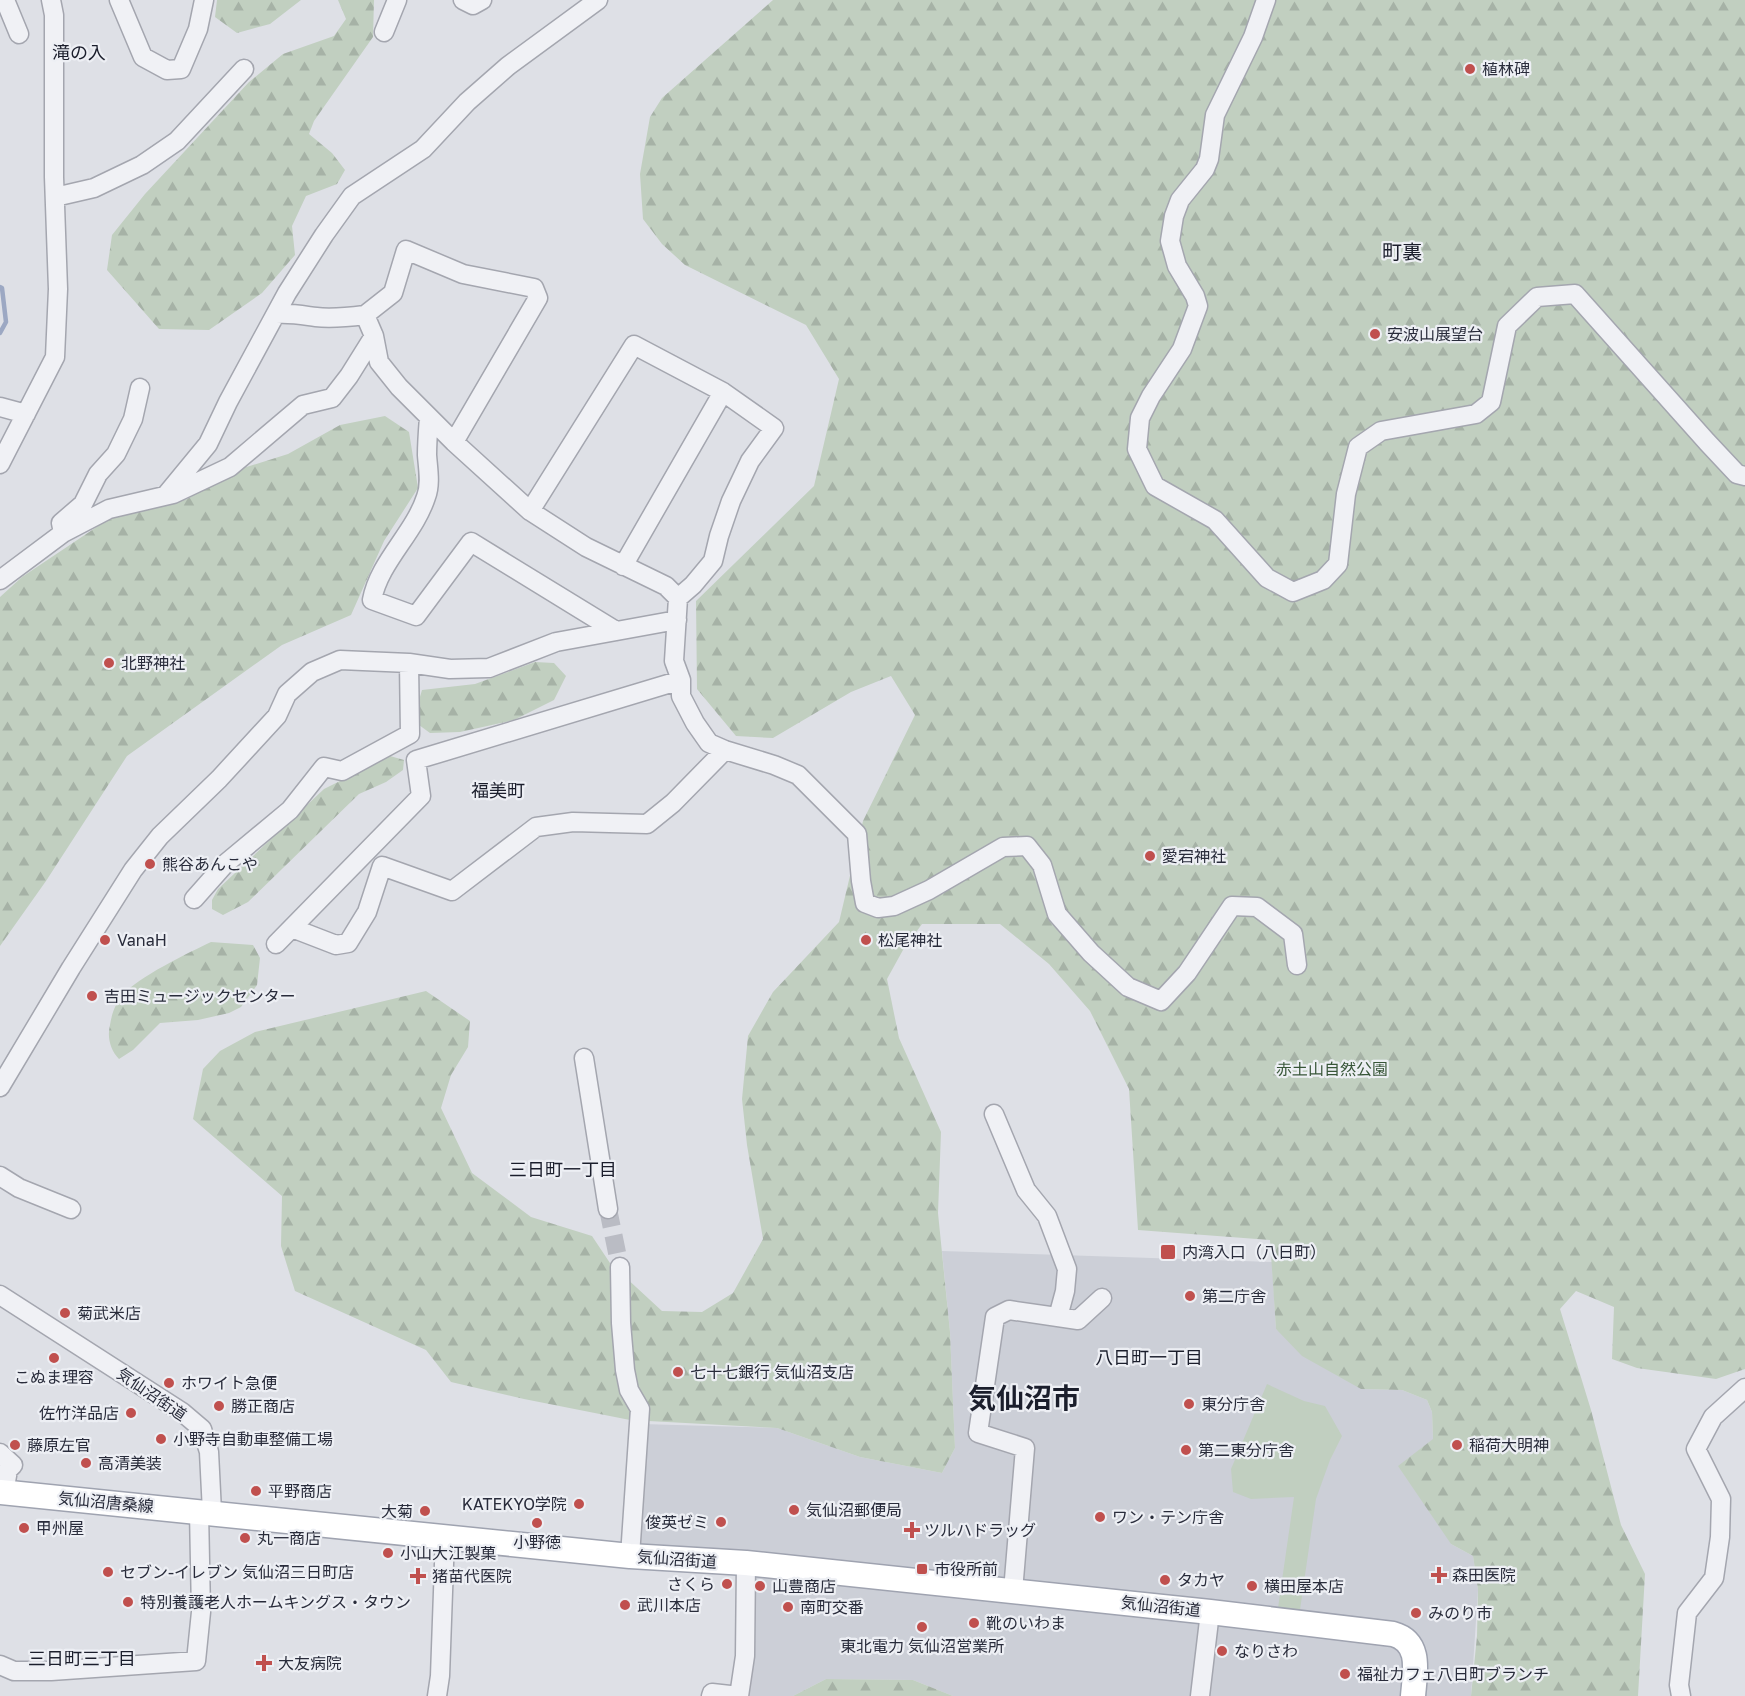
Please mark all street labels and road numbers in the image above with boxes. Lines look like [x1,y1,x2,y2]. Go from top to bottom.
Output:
street label: 気仙沼街道 [113,1363,191,1425]
street label: 気仙沼唐桑線 [57,1488,155,1516]
street label: 気仙沼街道 [636,1546,718,1572]
street label: 気仙沼街道 [1120,1592,1202,1620]

